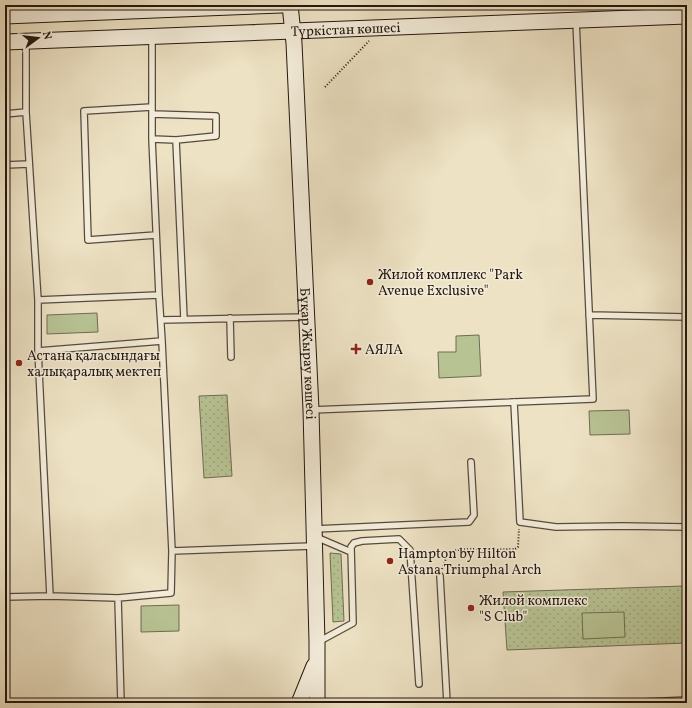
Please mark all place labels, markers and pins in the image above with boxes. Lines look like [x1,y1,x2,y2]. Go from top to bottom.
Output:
place label: Жилой комплекс "Park Avenue Exclusive" [378,266,523,301]
marker: Жилой комплекс "Park Avenue Exclusive" [365,277,375,287]
place label: АЯЛА [365,341,403,360]
marker: АЯЛА [350,343,362,355]
place label: Астана қаласындағы халықаралық мектеп [27,347,161,382]
marker: Астана қаласындағы халықаралық мектеп [14,358,24,368]
place label: Hampton by Hilton Astana Triumphal Arch [398,545,542,580]
marker: Hampton by Hilton Astana Triumphal Arch [385,556,395,566]
place label: Жилой комплекс "S Club" [479,592,588,627]
marker: Жилой комплекс "S Club" [466,603,476,613]

